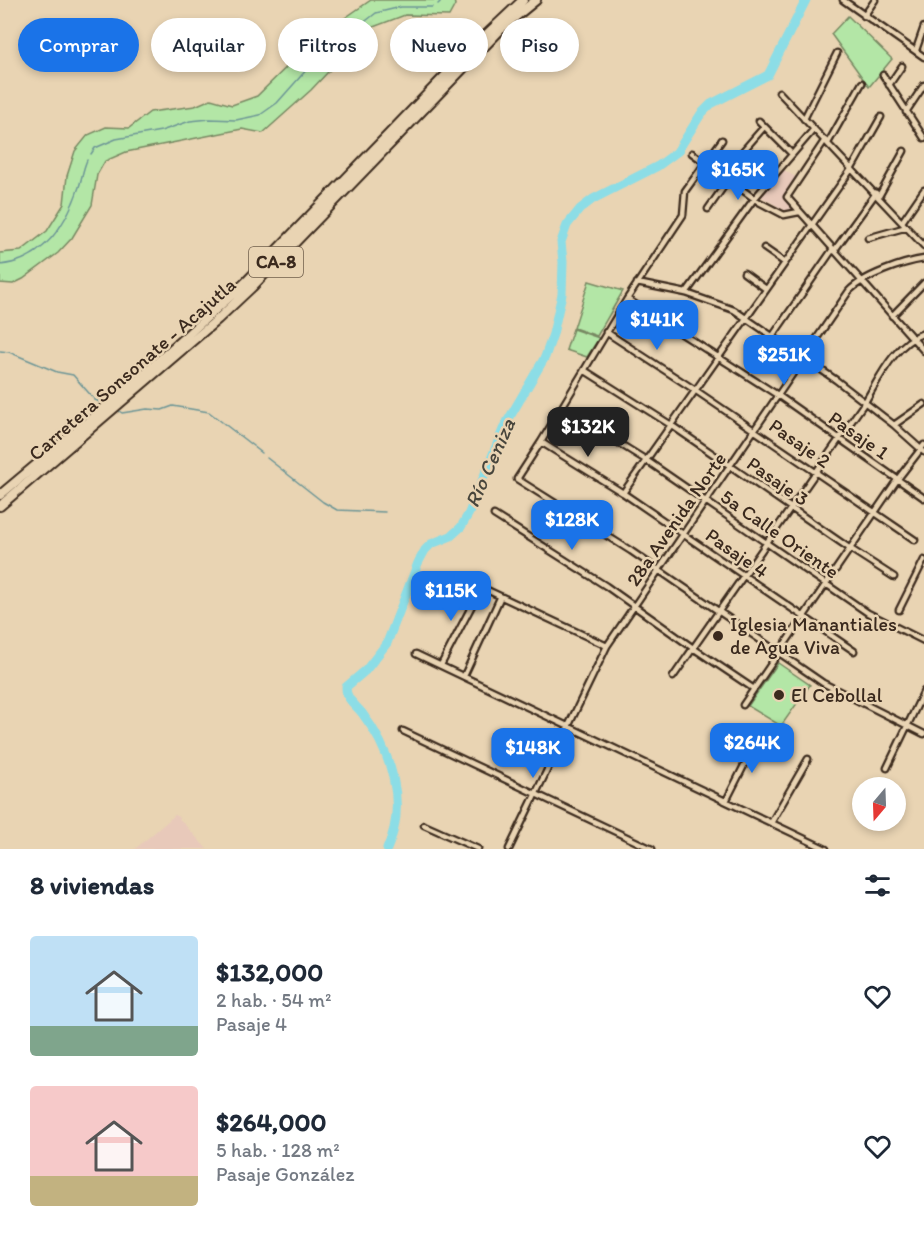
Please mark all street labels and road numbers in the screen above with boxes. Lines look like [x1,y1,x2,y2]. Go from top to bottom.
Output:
road number: CA-8 [249,247,303,277]
street label: Carretera Sonsonate - Acajutla [23,272,241,466]
street label: Pasaje 1 [824,406,894,464]
street label: Pasaje 2 [765,413,836,473]
street label: 28a Avenida Norte [621,447,731,591]
street label: Pasaje 3 [742,451,814,511]
street label: 5a Calle Oriente [716,484,844,584]
street label: Pasaje 4 [701,523,773,583]

